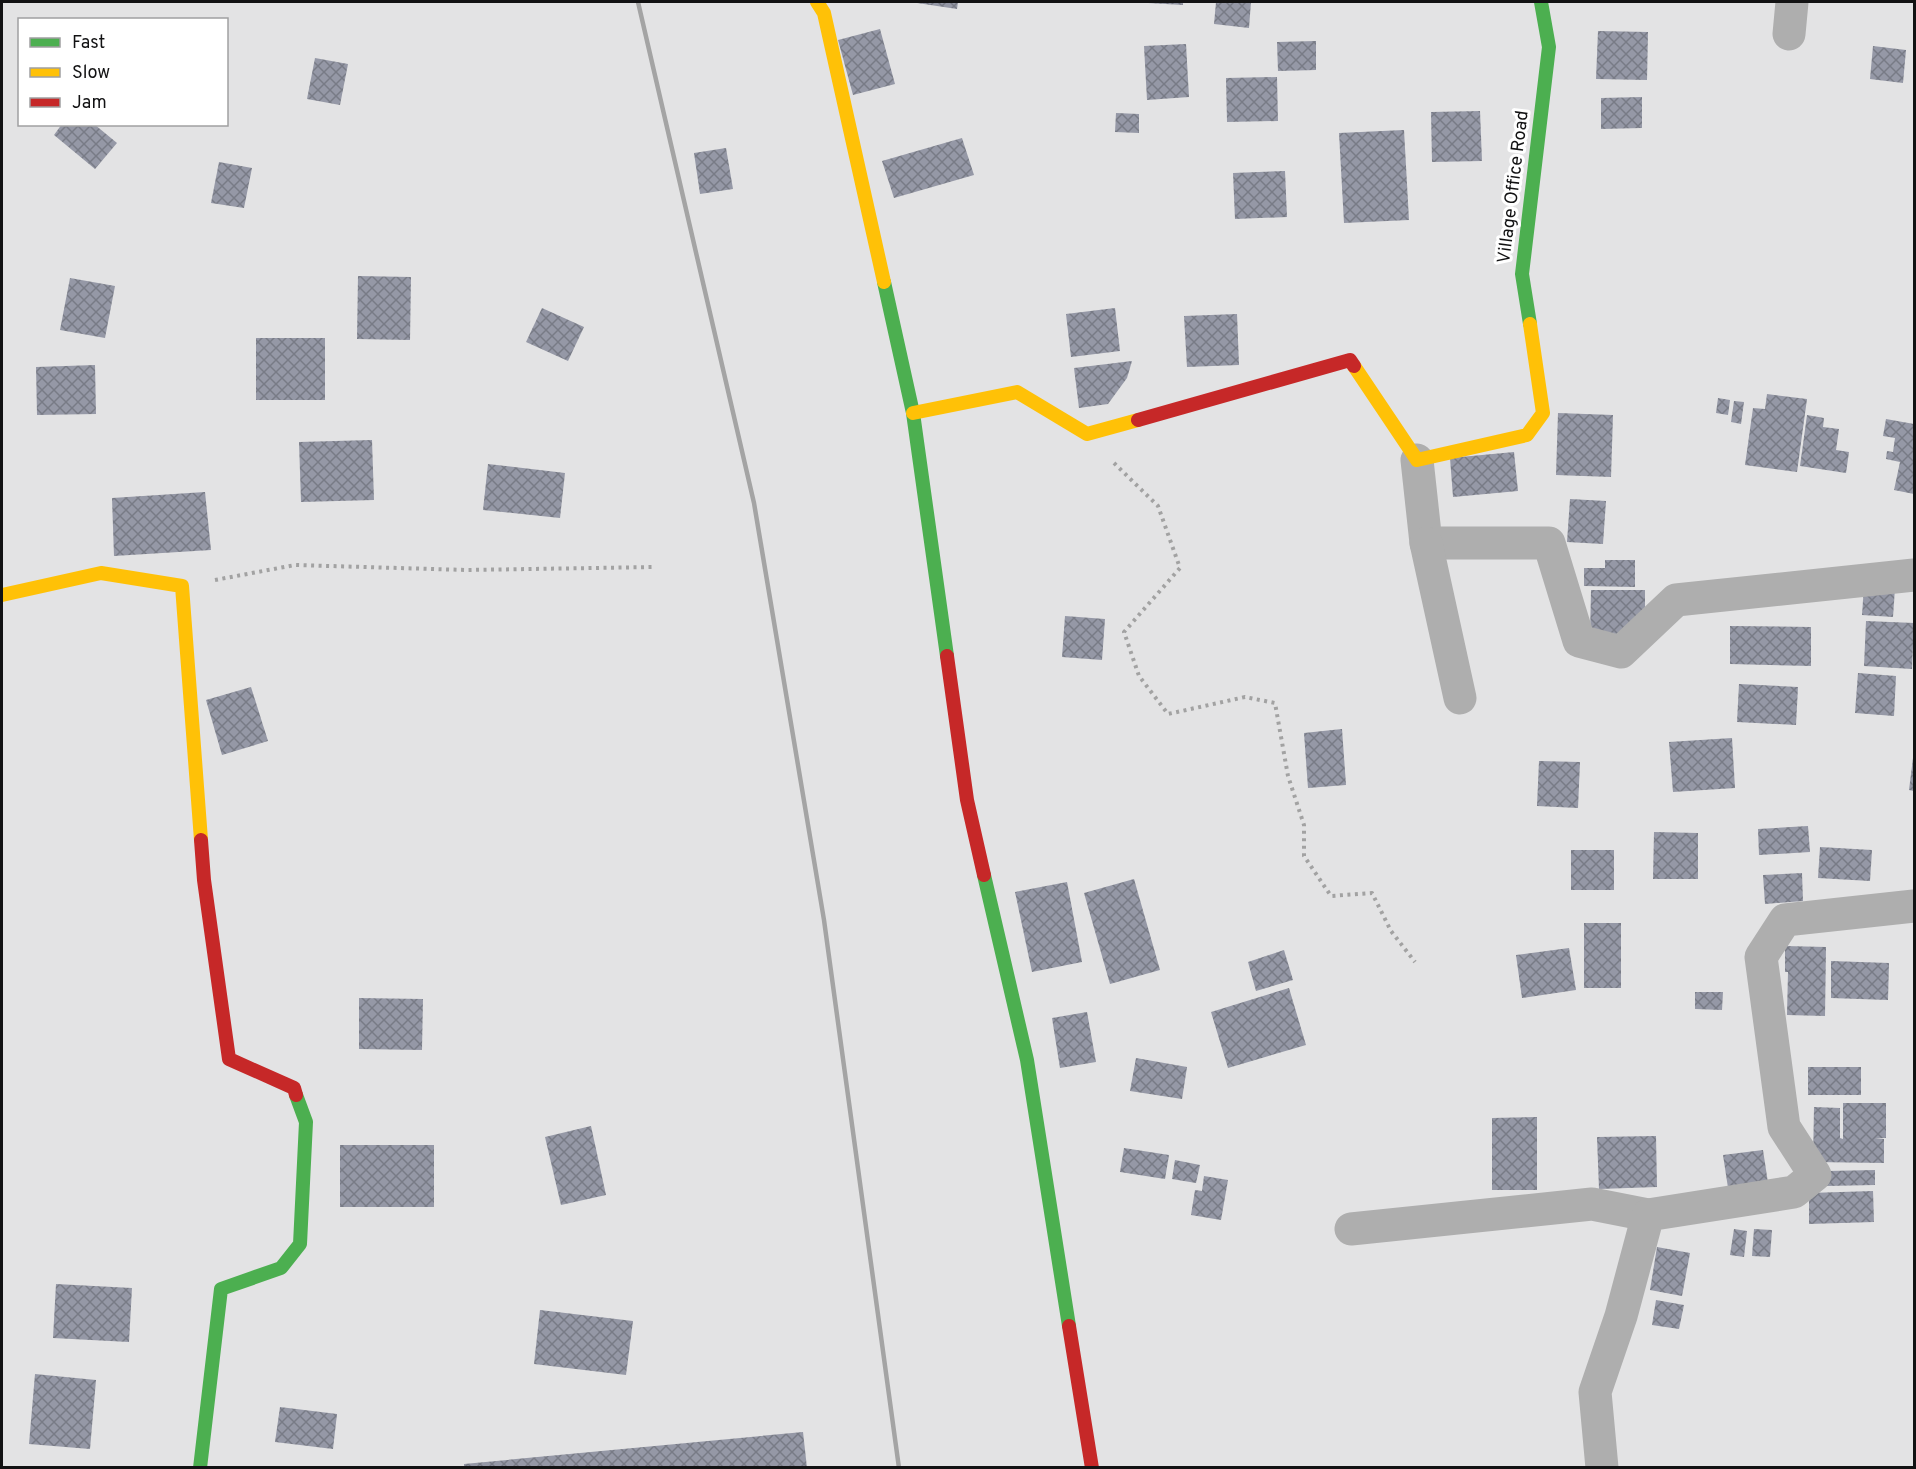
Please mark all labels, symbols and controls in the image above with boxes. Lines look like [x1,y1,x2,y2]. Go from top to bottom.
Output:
legend [18,18,228,126]
text: Fast [72,32,105,55]
text: Slow [72,62,110,85]
text: Jam [72,92,107,115]
street label: Village Office Road [1493,109,1535,265]

